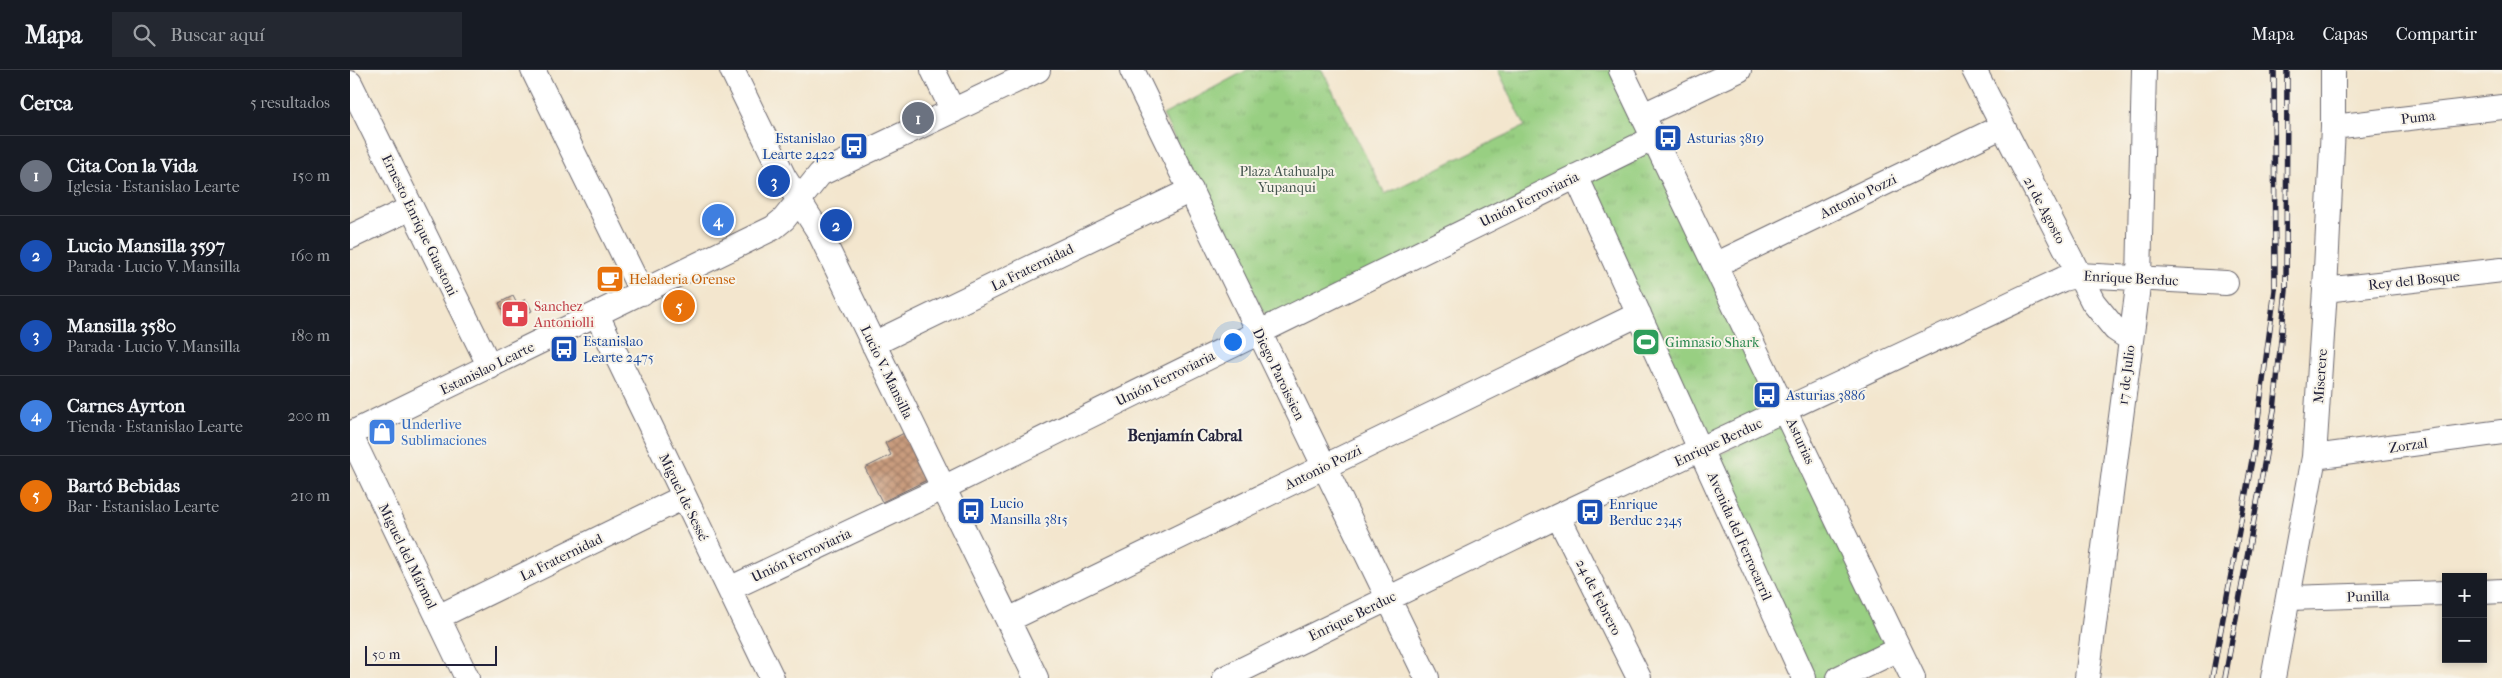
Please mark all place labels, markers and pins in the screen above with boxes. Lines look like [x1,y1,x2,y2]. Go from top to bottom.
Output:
pin: 1 [902,99,934,137]
bus stop icon: Asturias 3819 [1653,123,1683,153]
place label: Estanislao Learte 2422 [762,130,835,163]
place label: Asturias 3819 [1686,130,1764,147]
bus stop icon: Estanislao Learte 2422 [839,131,869,161]
pin: 3 [758,162,790,200]
pin: 4 [702,201,734,239]
pin: 2 [820,206,852,244]
cafe icon: Heladeria Orense [595,264,625,294]
place label: Heladeria Orense [629,271,735,288]
pin: 5 [663,287,695,325]
place label: Sanchez Antoniolli [533,298,594,331]
pharmacy icon: Sanchez Antoniolli [500,299,530,329]
sports icon: Gimnasio Shark [1631,327,1661,357]
place label: Estanislao Learte 2475 [583,333,654,366]
bus stop icon: Estanislao Learte 2475 [549,334,579,364]
place label: Gimnasio Shark [1665,334,1760,351]
bus stop icon: Asturias 3886 [1752,380,1782,410]
place label: Asturias 3886 [1785,387,1866,404]
place label: Underlive Sublimaciones [401,416,487,449]
shop icon: Underlive Sublimaciones [367,417,397,447]
place label: Lucio Mansilla 3815 [990,495,1068,528]
bus stop icon: Lucio Mansilla 3815 [956,496,986,526]
place label: Enrique Berduc 2345 [1609,496,1682,529]
bus stop icon: Enrique Berduc 2345 [1575,497,1605,527]

